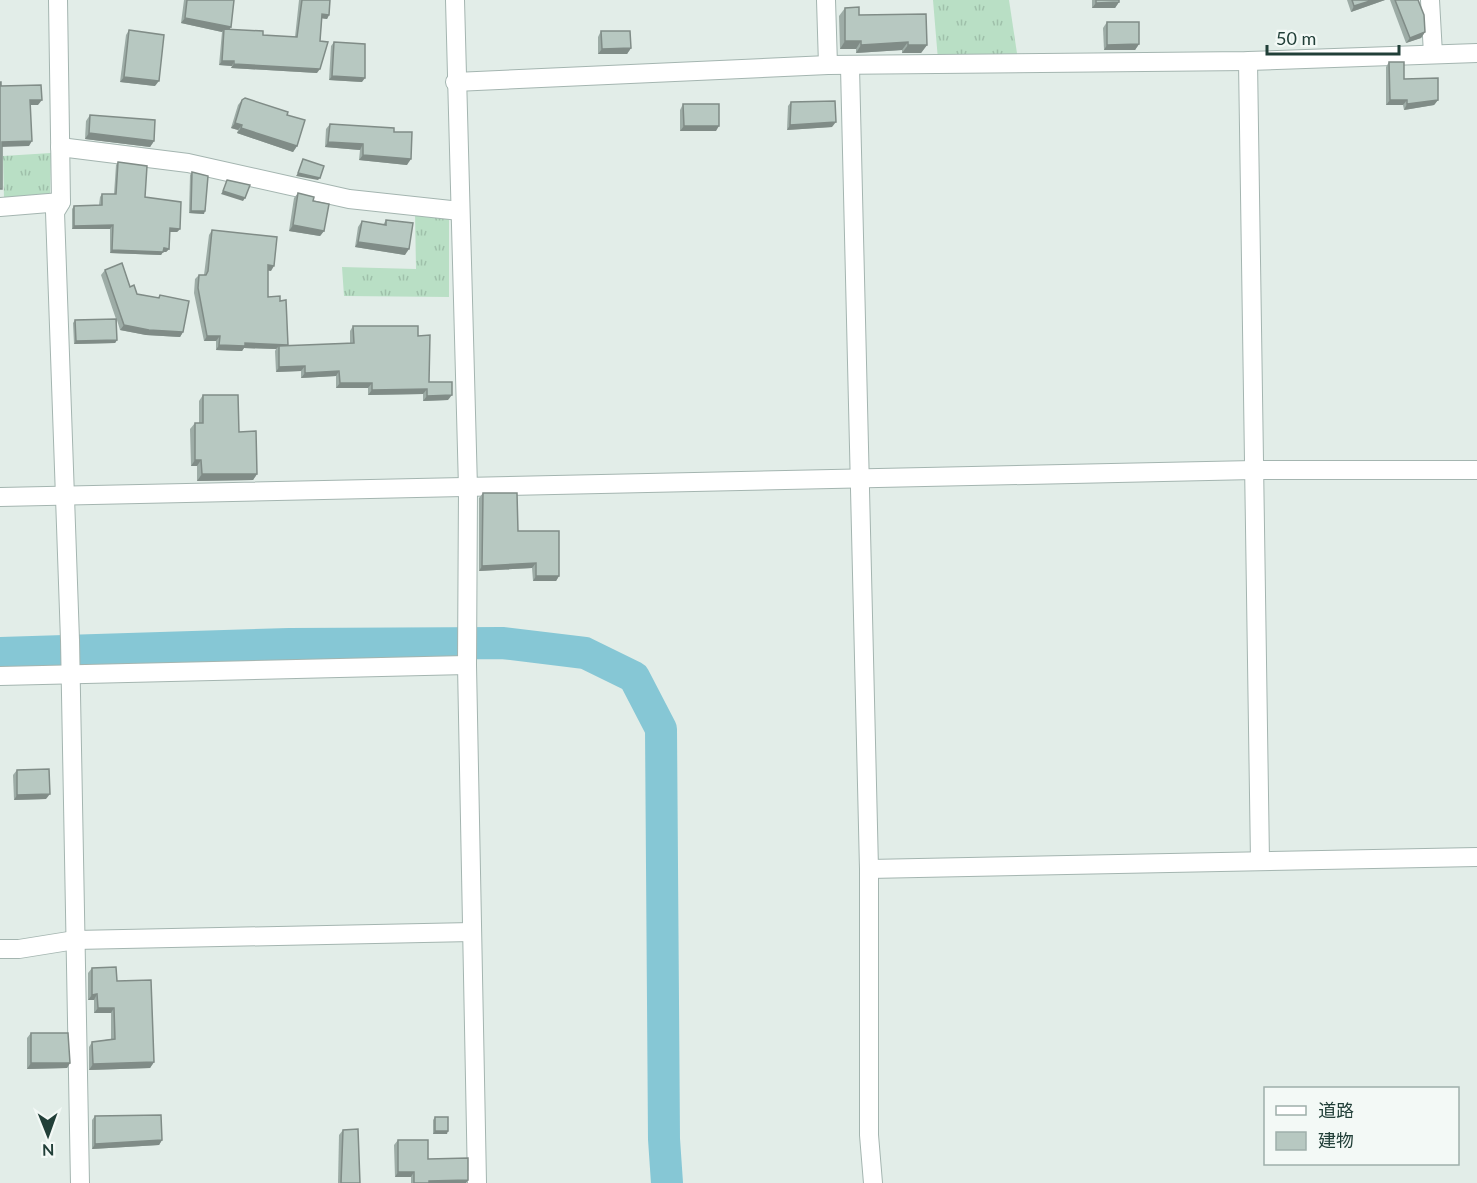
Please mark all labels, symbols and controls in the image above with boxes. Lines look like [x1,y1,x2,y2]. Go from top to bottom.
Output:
scale bar [1267,18,1399,56]
text: 50 m [1276,27,1316,49]
legend [1264,1087,1459,1165]
text: 道路 [1318,1099,1354,1121]
north arrow [18,1105,78,1165]
text: 建物 [1318,1129,1354,1151]
text: N [42,1141,55,1160]

